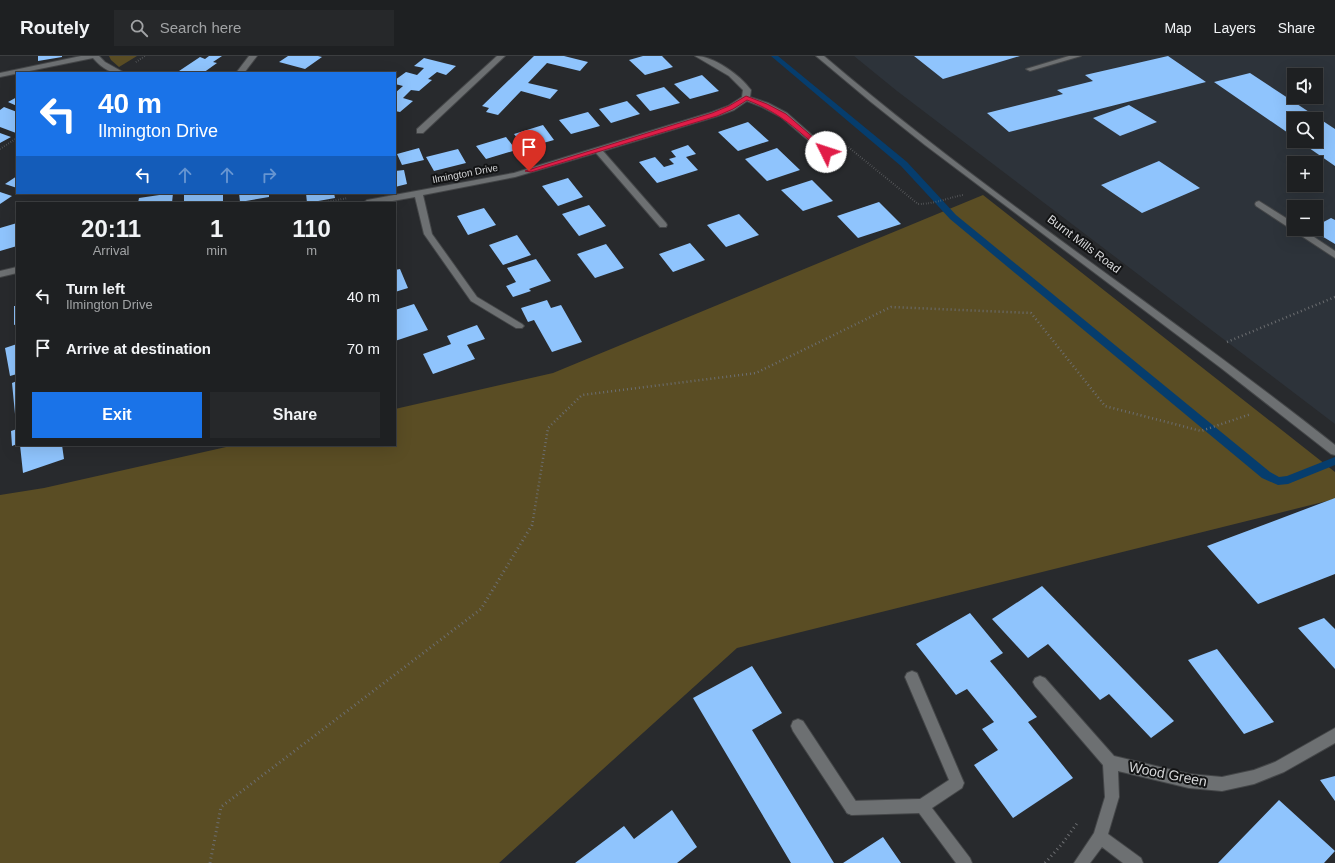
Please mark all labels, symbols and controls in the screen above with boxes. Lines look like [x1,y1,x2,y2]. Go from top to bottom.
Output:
search box [114,10,394,46]
text: Routely [20,17,90,38]
icon: search [128,17,150,39]
text: Search here [160,19,241,36]
text: Map [1164,20,1192,36]
text: Layers [1214,20,1256,36]
text: Share [1278,20,1315,36]
map controls [1287,68,1323,236]
button: sound [1287,68,1323,104]
icon: left [32,88,84,140]
text: 40 m [98,88,162,119]
button: search [1287,112,1323,148]
text: Ilmington Drive [98,121,218,141]
pin [512,130,546,171]
position arrow [805,131,847,173]
icon: arrive [518,136,540,158]
button: + [1287,156,1323,192]
street label: Ilmington Drive [431,162,499,185]
icon: left [132,164,154,186]
icon: ahead [174,164,196,186]
icon: ahead [216,164,238,186]
icon: right [258,164,280,186]
button: − [1287,200,1323,236]
street label: Burnt Mills Road [1045,212,1123,276]
text: 20:11 [81,215,141,242]
text: 1 [210,215,223,242]
text: 110 [292,215,331,242]
text: Arrival [93,243,130,258]
text: min [206,243,227,258]
text: m [306,243,317,258]
text: Turn left [66,280,125,297]
icon: left [32,285,54,307]
text: 40 m [347,288,380,305]
text: Ilmington Drive [66,297,153,312]
icon: arrive [32,337,54,359]
text: Arrive at destination [66,340,211,357]
text: 70 m [347,340,380,357]
button: Exit [32,392,202,438]
button: Share [210,392,380,438]
street label: Wood Green [1128,759,1208,789]

